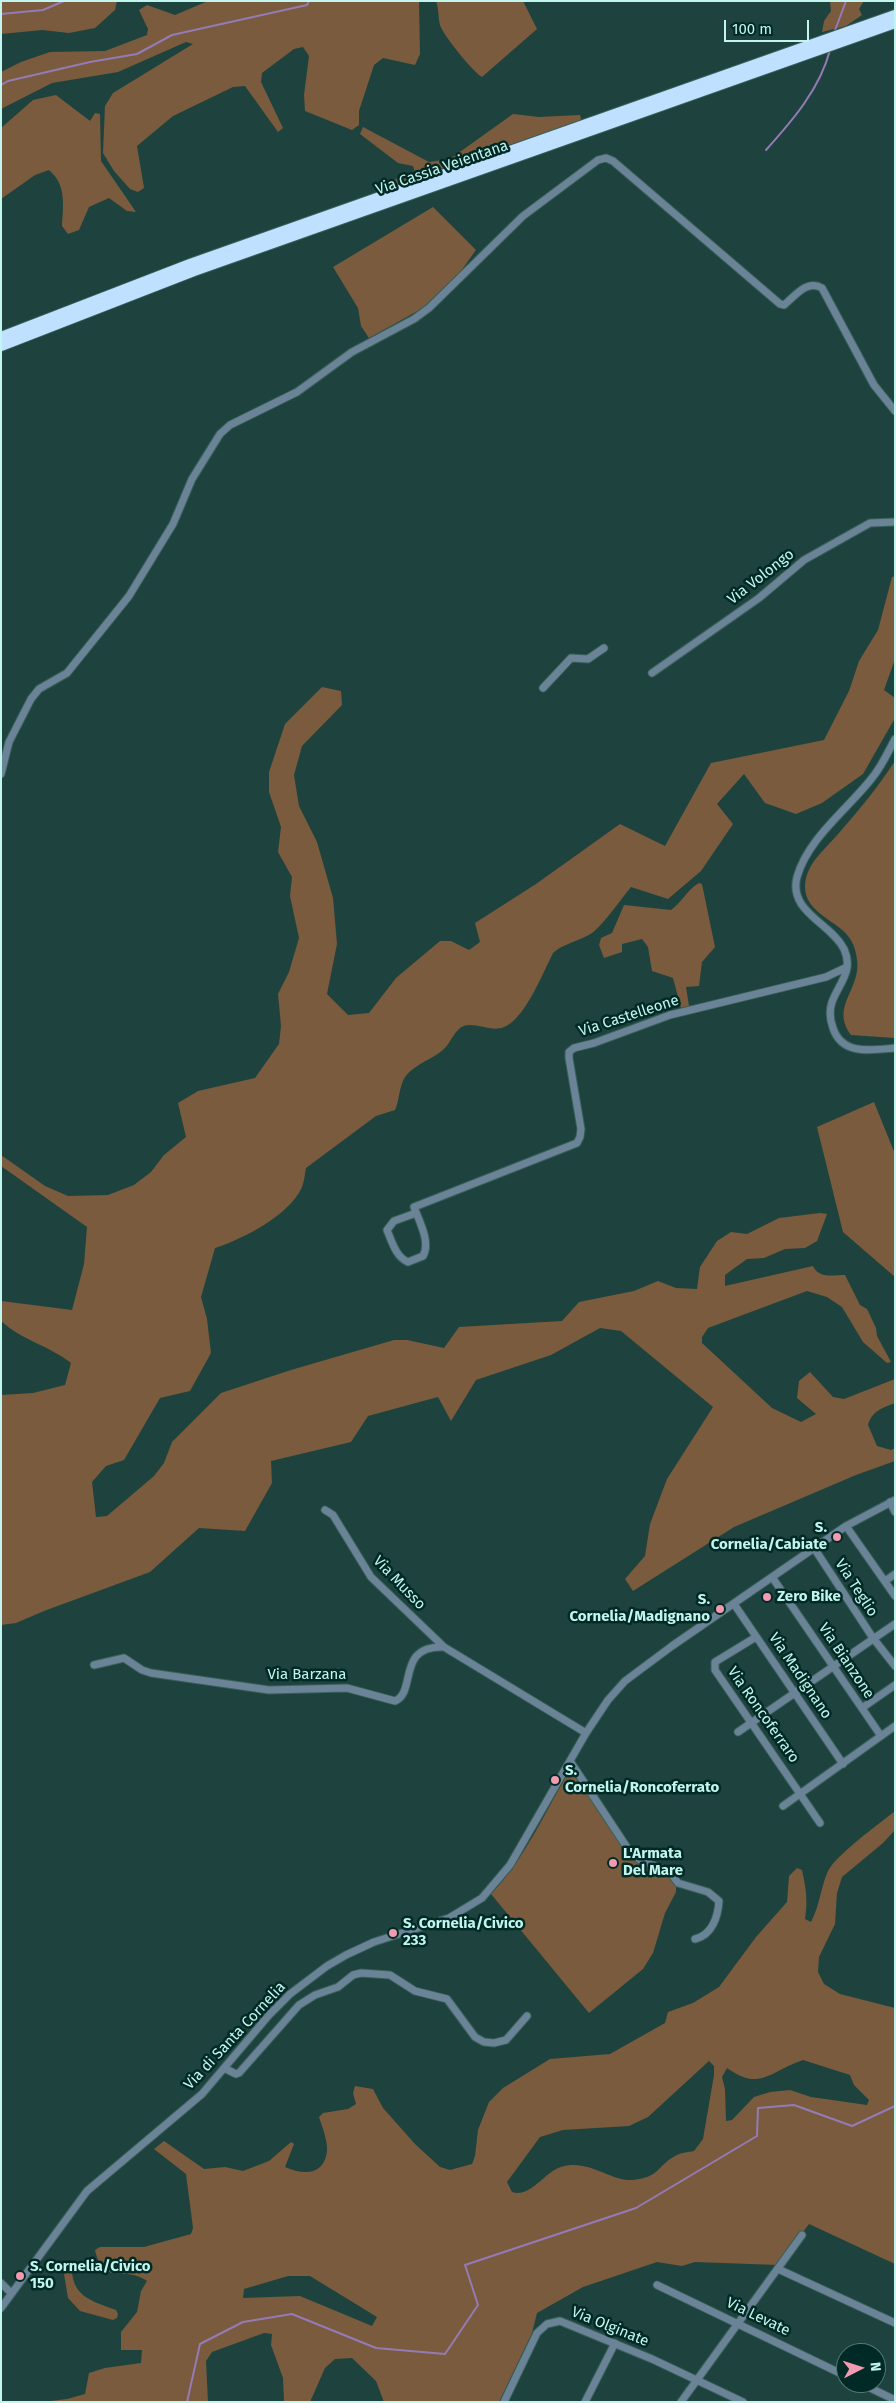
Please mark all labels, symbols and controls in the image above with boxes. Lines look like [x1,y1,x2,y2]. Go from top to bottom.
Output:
scale bar [726,10,811,42]
text: 100 m [732,20,772,38]
street label: Via Cassia Veientana [373,137,511,199]
street label: Via Volongo [724,545,798,609]
street label: Via Castelleone [577,991,681,1041]
place label: S. Cornelia/Cabiate [711,1519,827,1554]
marker: S. Cornelia/Cabiate [831,1531,843,1543]
street label: Via Musso [369,1552,429,1614]
street label: Via Teglio [831,1556,881,1620]
place label: Zero Bike [777,1588,841,1606]
place label: S. Cornelia/Madignano [569,1591,710,1626]
marker: Zero Bike [761,1591,773,1603]
marker: S. Cornelia/Madignano [714,1603,726,1615]
street label: Via Bianzone [814,1620,878,1702]
street label: Via Madignano [765,1630,835,1722]
street label: Via Roncoferraro [723,1664,803,1766]
street label: Via Barzana [267,1666,347,1684]
place label: S. Cornelia/Roncoferrato [565,1762,719,1797]
marker: S. Cornelia/Roncoferrato [549,1774,561,1786]
place label: L'Armata Del Mare [623,1845,683,1880]
marker: L'Armata Del Mare [607,1857,619,1869]
place label: S. Cornelia/Civico 233 [403,1915,524,1950]
marker: S. Cornelia/Civico 233 [387,1927,399,1939]
street label: Via di Santa Cornelia [180,1978,290,2094]
place label: S. Cornelia/Civico 150 [30,2258,151,2293]
marker: S. Cornelia/Civico 150 [14,2270,26,2282]
street label: Via Levate [723,2294,793,2340]
street label: Via Olginate [569,2303,651,2351]
north arrow [836,2343,886,2393]
text: N [867,2361,884,2372]

